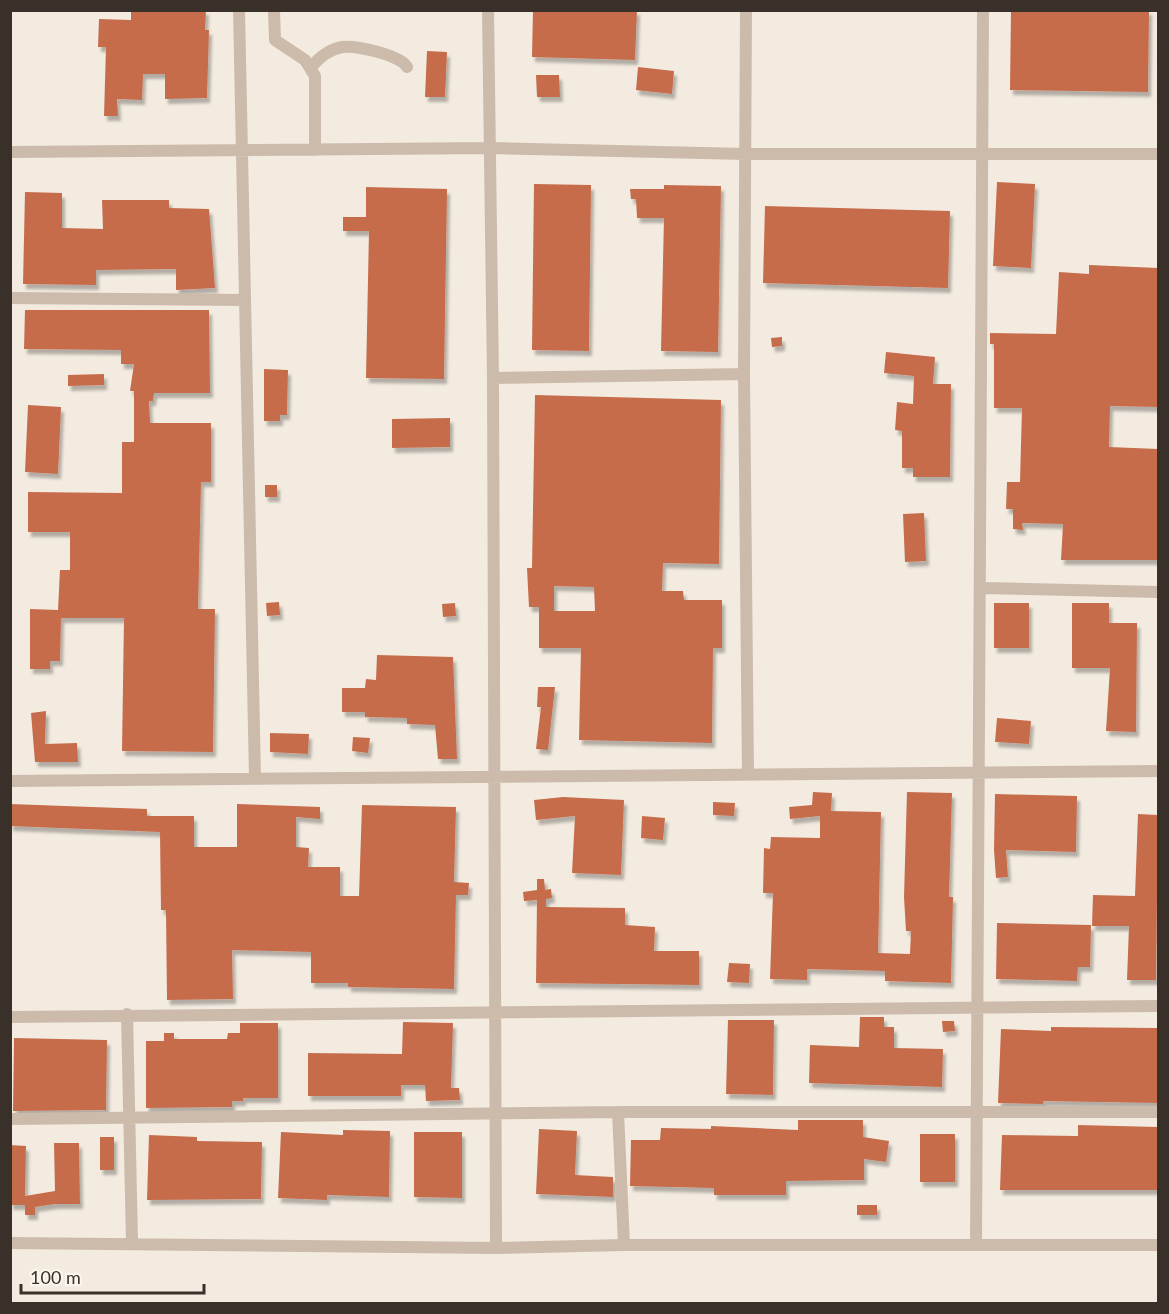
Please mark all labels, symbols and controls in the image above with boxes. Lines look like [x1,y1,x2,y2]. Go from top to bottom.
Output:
scale bar [21,1257,204,1295]
text: 100 m [30,1266,81,1288]

